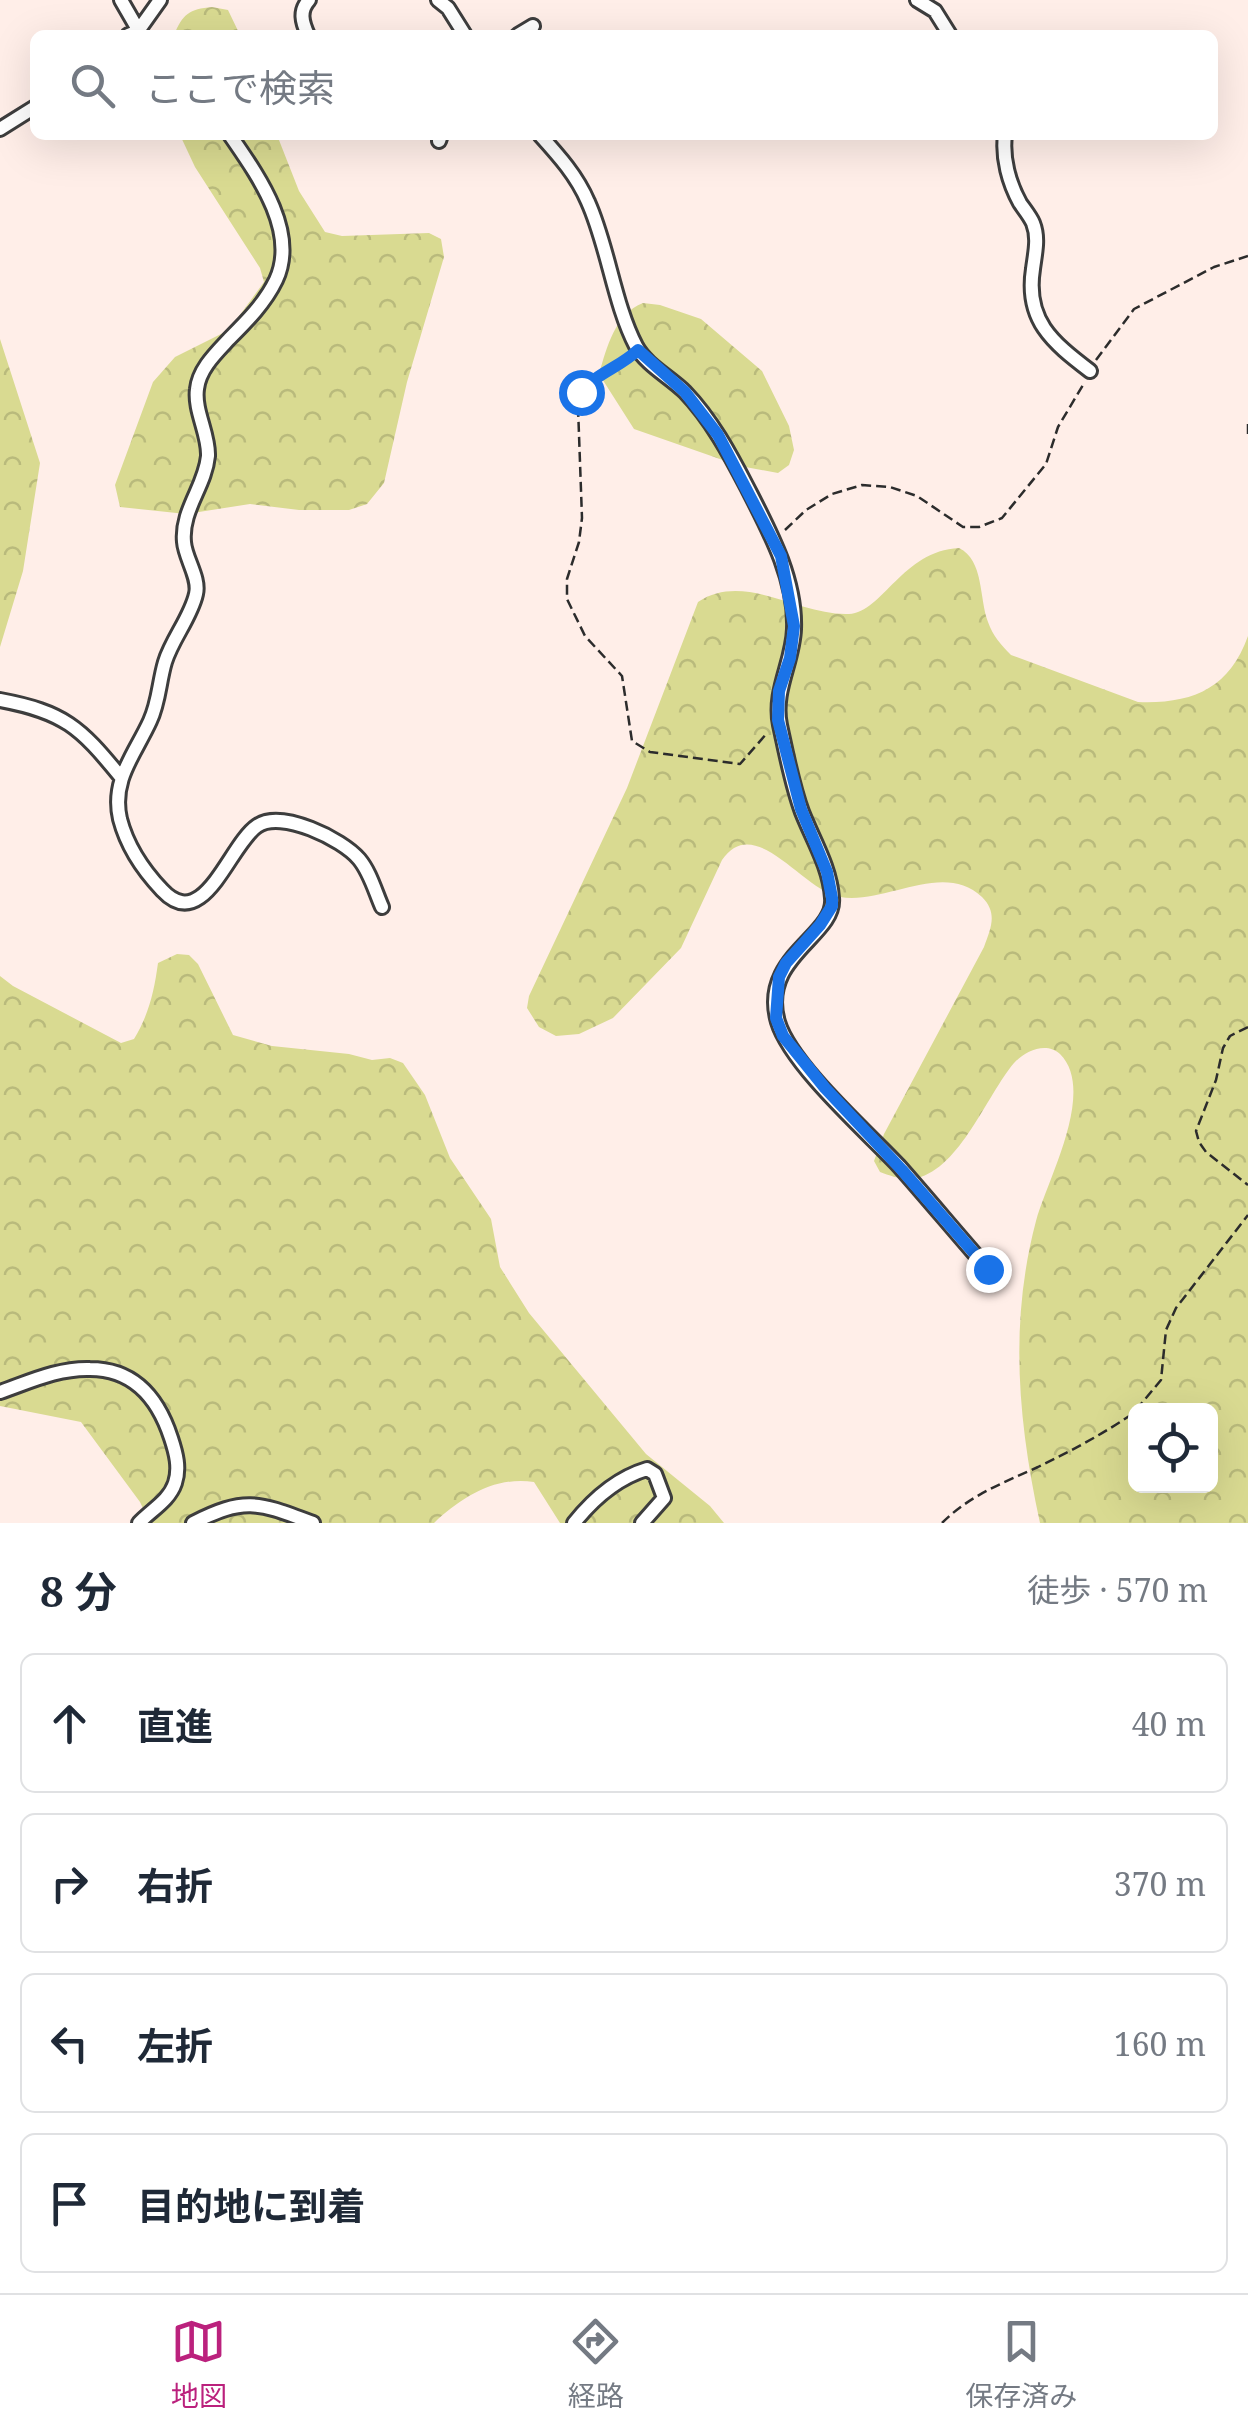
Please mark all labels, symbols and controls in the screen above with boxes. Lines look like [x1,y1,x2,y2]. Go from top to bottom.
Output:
search box [30,30,1218,140]
icon: search [65,58,120,113]
text: ここで検索 [145,61,335,113]
route start [559,370,605,416]
route end [966,1247,1012,1293]
map controls [1128,1403,1218,1493]
button: locate [1128,1403,1218,1493]
text: 8 分 [40,1562,117,1619]
text: 徒歩 · 570 m [1027,1568,1208,1611]
icon: ahead [42,1696,97,1751]
text: 直進 [137,1699,213,1751]
text: 40 m [1132,1702,1206,1745]
icon: right [42,1856,97,1911]
text: 右折 [137,1859,213,1911]
text: 370 m [1114,1862,1206,1905]
icon: left [42,2016,97,2071]
text: 左折 [137,2019,213,2071]
text: 160 m [1114,2022,1206,2065]
icon: arrive [42,2176,97,2231]
text: 目的地に到着 [137,2179,365,2231]
tab: 地図 [171,2314,227,2414]
tab: 経路 [568,2314,624,2414]
tab: 保存済み [965,2314,1077,2414]

